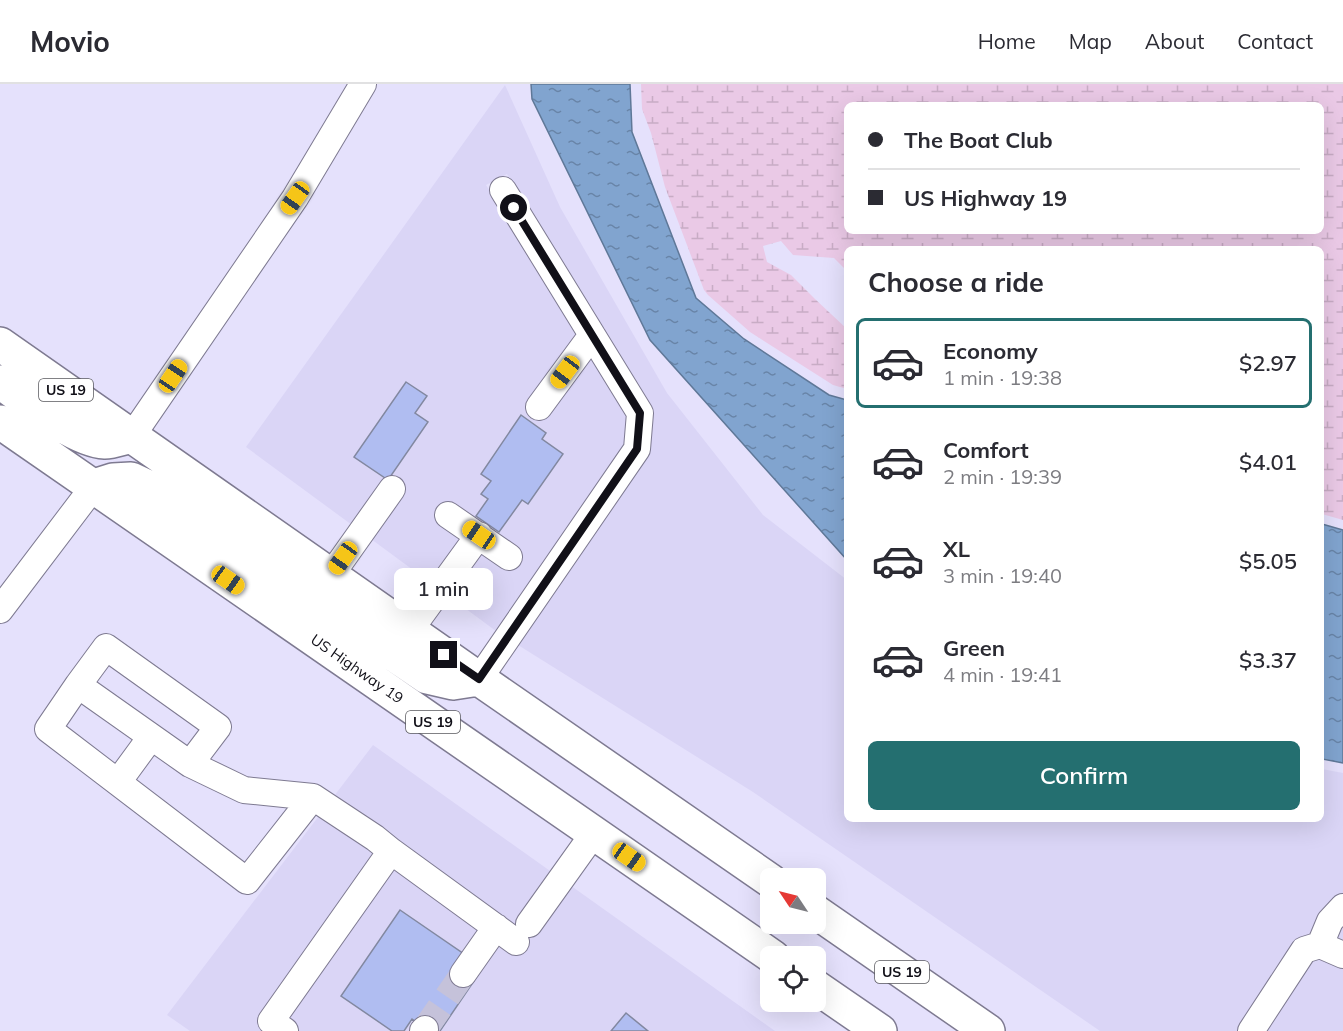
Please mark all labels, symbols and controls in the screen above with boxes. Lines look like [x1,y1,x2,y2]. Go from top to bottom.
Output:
text: Movio [30,24,110,59]
text: Home [978,28,1036,54]
text: Map [1069,28,1112,54]
text: About [1145,28,1204,54]
text: Contact [1237,28,1313,54]
text: The Boat Club [904,126,1053,154]
car [277,178,313,218]
text: US Highway 19 [904,184,1067,212]
route start [500,194,527,221]
text: Choose a ride [868,265,1044,299]
icon: car [871,336,925,390]
text: Economy [943,337,1038,365]
text: $2.97 [1239,349,1297,377]
car [547,352,583,392]
car [155,356,191,396]
text: 1 min · 19:38 [943,365,1062,390]
road number: US 19 [39,379,93,401]
icon: car [871,435,925,489]
text: Comfort [943,436,1029,464]
text: $4.01 [1239,448,1297,476]
text: 2 min · 19:39 [943,464,1062,489]
car [459,517,499,553]
icon: car [871,534,925,588]
text: XL [943,535,970,563]
car [325,538,361,578]
text: $5.05 [1239,547,1297,575]
car [208,562,248,598]
text: 3 min · 19:40 [943,563,1062,588]
callout: 1 min [394,568,494,610]
text: 1 min [418,576,469,601]
street label: US Highway 19 [307,630,407,708]
icon: car [871,633,925,687]
text: Green [943,634,1005,662]
route end [430,641,457,668]
text: $3.37 [1239,646,1297,674]
text: 4 min · 19:41 [943,662,1062,687]
road number: US 19 [406,711,460,733]
button: Confirm [868,741,1300,810]
car [609,839,649,875]
north arrow [760,868,826,934]
map controls [760,868,826,1012]
button: locate [760,946,826,1012]
road number: US 19 [875,961,929,983]

